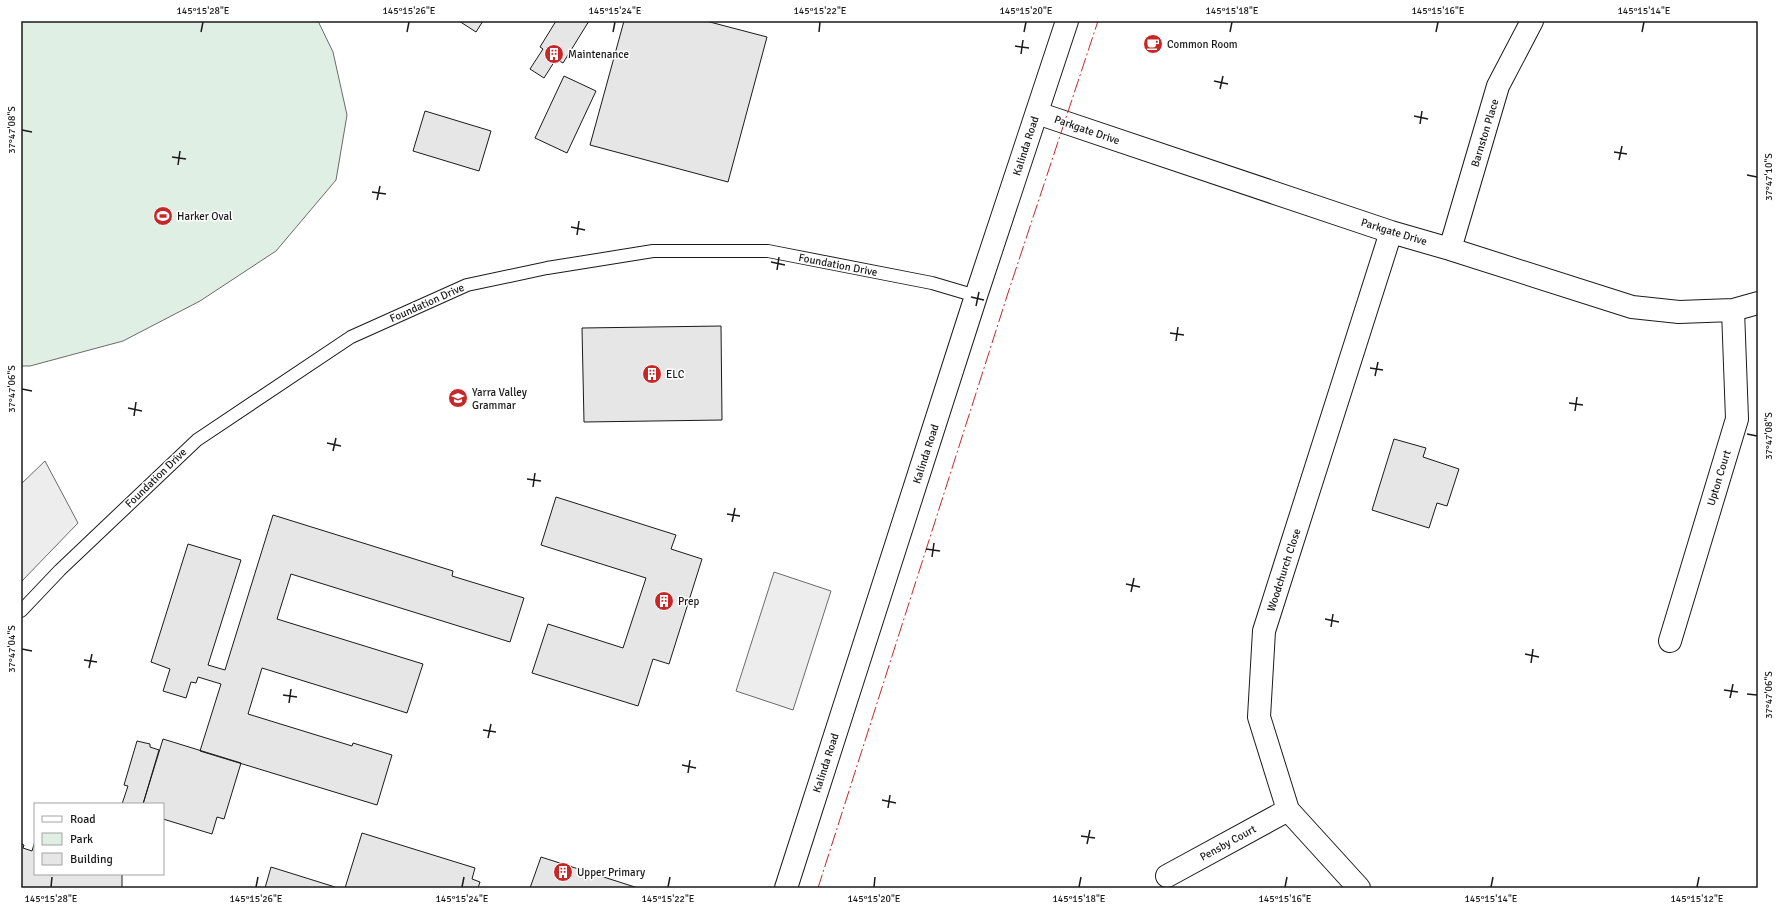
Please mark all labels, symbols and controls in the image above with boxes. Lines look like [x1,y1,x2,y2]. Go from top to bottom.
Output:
text: 145°15'28"E [176,5,230,17]
text: 145°15'26"E [382,5,436,17]
text: 145°15'24"E [588,5,642,17]
text: 145°15'22"E [793,5,847,17]
text: 145°15'20"E [999,5,1053,17]
text: 145°15'18"E [1205,5,1259,17]
text: 145°15'16"E [1411,5,1465,17]
text: 145°15'14"E [1617,5,1671,17]
cafe icon: Common Room [1142,33,1164,55]
place label: Common Room [1167,38,1238,51]
building icon: Maintenance [543,43,565,65]
place label: Maintenance [568,48,629,61]
street label: Barnston Place [1468,97,1502,169]
text: 37°47'08"S [6,106,18,154]
street label: Parkgate Drive [1052,113,1122,147]
street label: Kalinda Road [1010,115,1042,177]
text: 37°47'10"S [1763,153,1775,201]
sports icon: Harker Oval [152,205,174,227]
place label: Harker Oval [177,210,232,223]
street label: Parkgate Drive [1359,216,1429,248]
street label: Foundation Drive [797,251,879,279]
street label: Foundation Drive [388,281,466,325]
building icon: ELC [641,363,663,385]
text: 37°47'06"S [6,365,18,413]
place label: ELC [666,368,685,381]
place label: Yarra Valley Grammar [472,386,528,412]
school or university icon: Yarra Valley Grammar [447,387,469,409]
text: 37°47'08"S [1763,412,1775,460]
street label: Kalinda Road [910,423,942,485]
street label: Foundation Drive [123,445,189,511]
street label: Upton Court [1704,448,1734,507]
street label: Woodchurch Close [1264,527,1304,613]
building icon: Prep [653,590,675,612]
place label: Prep [678,595,699,608]
text: 37°47'04"S [6,625,18,673]
text: 37°47'06"S [1763,671,1775,719]
street label: Kalinda Road [810,732,842,794]
legend [34,803,164,875]
text: Road [70,812,96,827]
street label: Pensby Court [1198,822,1258,864]
text: Park [70,832,93,847]
text: Building [70,852,113,867]
building icon: Upper Primary [552,861,574,883]
place label: Upper Primary [577,866,646,879]
text: 145°15'28"E [24,893,78,905]
text: 145°15'26"E [229,893,283,905]
text: 145°15'24"E [435,893,489,905]
text: 145°15'22"E [641,893,695,905]
text: 145°15'20"E [847,893,901,905]
text: 145°15'18"E [1052,893,1106,905]
text: 145°15'16"E [1258,893,1312,905]
text: 145°15'14"E [1464,893,1518,905]
text: 145°15'12"E [1670,893,1724,905]

